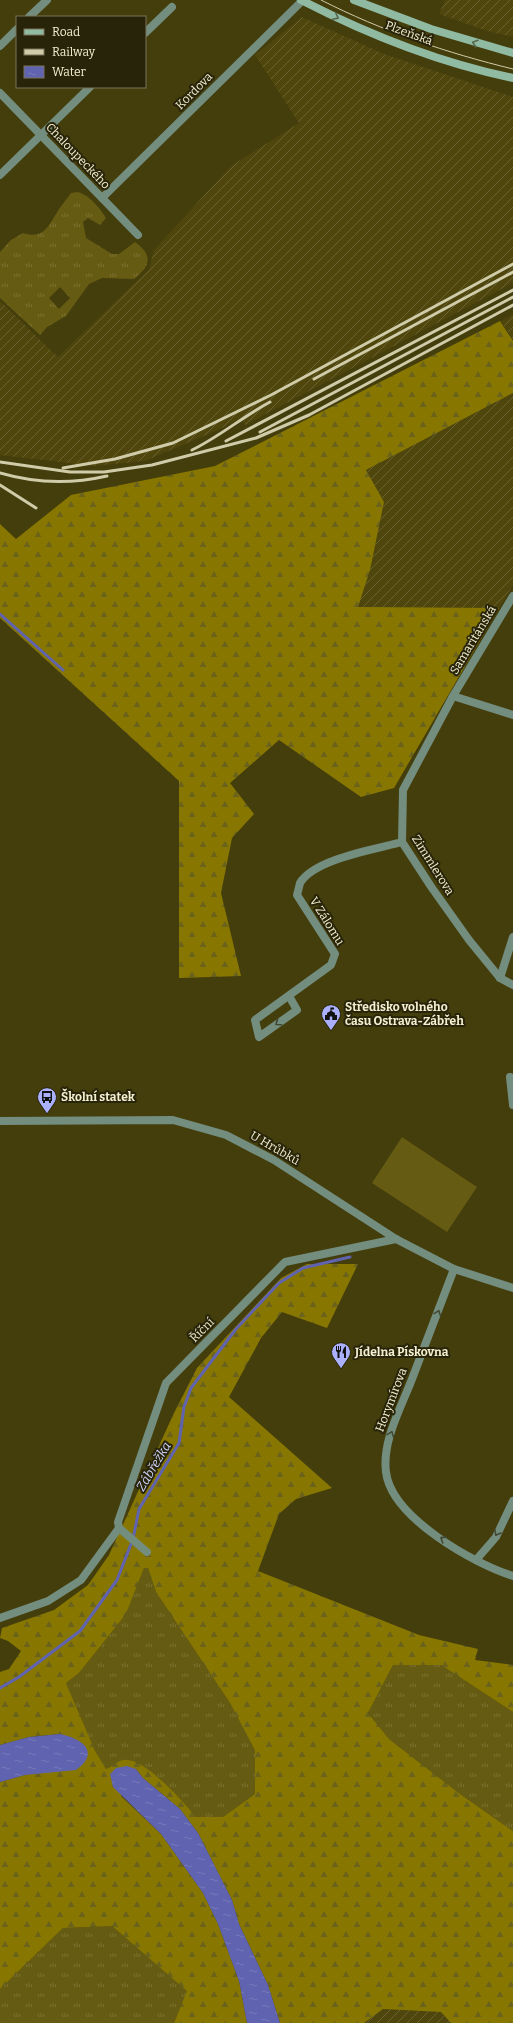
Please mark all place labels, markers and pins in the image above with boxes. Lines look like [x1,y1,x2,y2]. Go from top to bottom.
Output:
place label: Středisko volného času Ostrava-Zábřeh [345,1000,464,1028]
public building icon: Středisko volného času Ostrava-Zábřeh [320,1003,342,1031]
bus stop icon: Školní statek [36,1086,58,1114]
place label: Školní statek [61,1088,136,1104]
restaurant icon: Jídelna Pískovna [330,1341,352,1369]
place label: Jídelna Pískovna [354,1345,449,1359]

